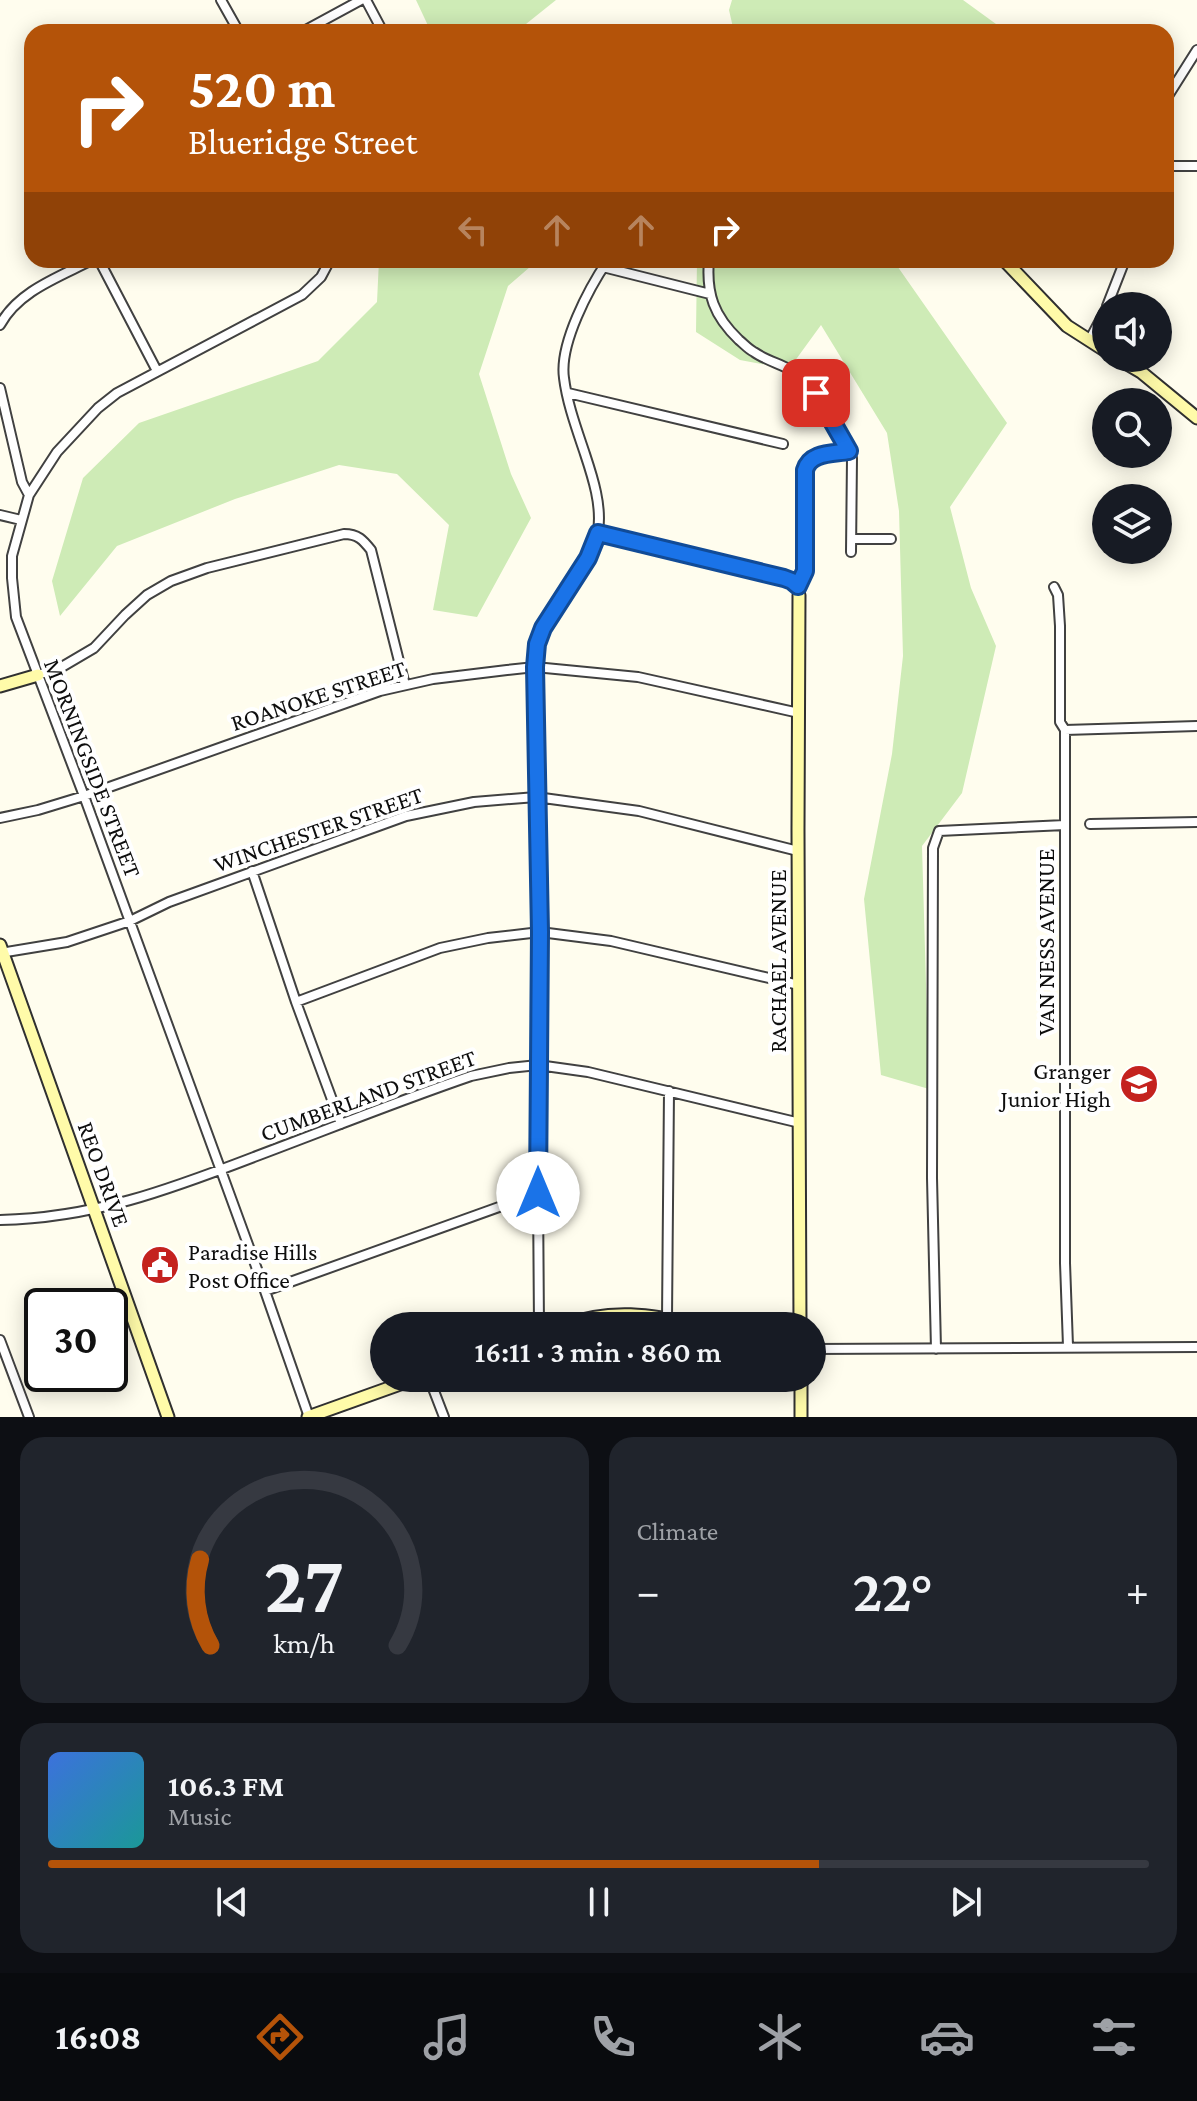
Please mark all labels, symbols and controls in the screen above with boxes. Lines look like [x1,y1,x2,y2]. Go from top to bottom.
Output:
icon: right [56,56,160,160]
text: 520 m [188,57,335,119]
text: Blueridge Street [188,122,417,162]
icon: left [451,208,495,252]
icon: ahead [535,208,579,252]
icon: ahead [619,208,663,252]
icon: right [703,208,747,252]
map controls [1092,292,1172,564]
button: sound [1092,292,1172,372]
pin [782,359,850,427]
icon: arrive [794,371,838,415]
button: search [1092,388,1172,468]
button: layers [1092,484,1172,564]
street label: ROANOKE STREET [227,654,409,736]
street label: MORNINGSIDE STREET [39,655,147,881]
street label: WINCHESTER STREET [210,780,426,878]
street label: VAN NESS AVENUE [1032,849,1059,1035]
street label: RACHAEL AVENUE [764,869,791,1053]
street label: CUMBERLAND STREET [256,1043,480,1147]
place label: Granger Junior High [998,1057,1111,1112]
school or university icon: Granger Junior High [1118,1063,1160,1105]
street label: REO DRIVE [72,1118,136,1230]
position arrow [496,1151,580,1235]
place label: Paradise Hills Post Office [188,1238,317,1293]
public building icon: Paradise Hills Post Office [139,1244,181,1286]
speed limit sign: 30 [24,1288,128,1392]
text: 16:11 · 3 min · 860 m [475,1335,721,1368]
text: Climate [637,1517,718,1546]
text: 27 [264,1537,345,1630]
text: 22° [853,1557,933,1624]
text: − [637,1567,660,1615]
text: + [1126,1567,1149,1615]
text: km/h [273,1627,335,1659]
text: 106.3 FM [168,1769,284,1802]
text: Music [168,1802,231,1831]
icon: previous [210,1880,254,1924]
icon: pause [577,1880,621,1924]
icon: next [944,1880,988,1924]
icon: directions [252,2009,308,2065]
icon: music [419,2009,475,2065]
icon: phone [585,2009,641,2065]
icon: climate [752,2009,808,2065]
icon: car [919,2009,975,2065]
icon: filters [1086,2009,1142,2065]
text: 16:08 [55,2017,141,2057]

